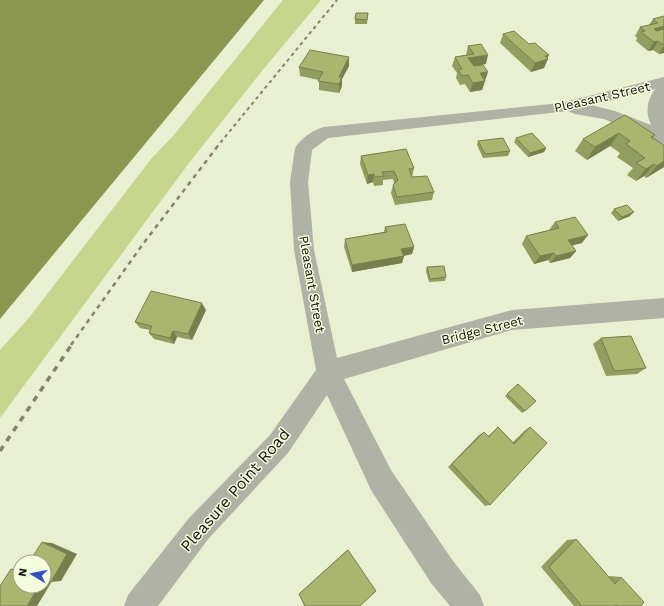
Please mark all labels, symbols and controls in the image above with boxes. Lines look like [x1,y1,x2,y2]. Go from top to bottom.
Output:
street label: Pleasant Street [553,79,652,115]
street label: Pleasant Street [296,234,328,334]
street label: Bridge Street [440,313,525,347]
street label: Pleasure Point Road [176,425,294,555]
north arrow [12,554,52,594]
text: N [16,567,30,577]

